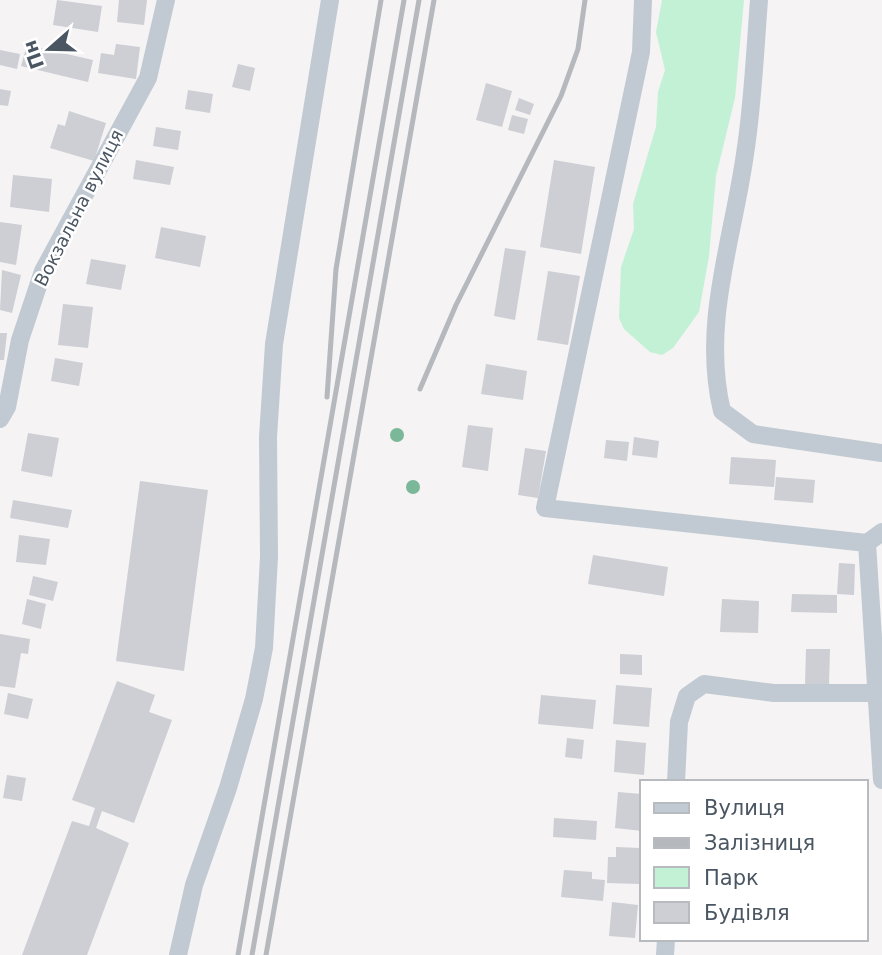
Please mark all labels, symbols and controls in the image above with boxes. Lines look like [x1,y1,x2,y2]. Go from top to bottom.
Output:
north arrow [14,14,84,84]
text: Пн [18,37,48,72]
street label: Вокзальна вулиця [30,126,127,290]
legend [640,780,868,941]
text: Вулиця [704,796,785,820]
text: Залізниця [704,831,815,855]
text: Парк [704,866,759,890]
text: Будівля [704,901,790,925]

